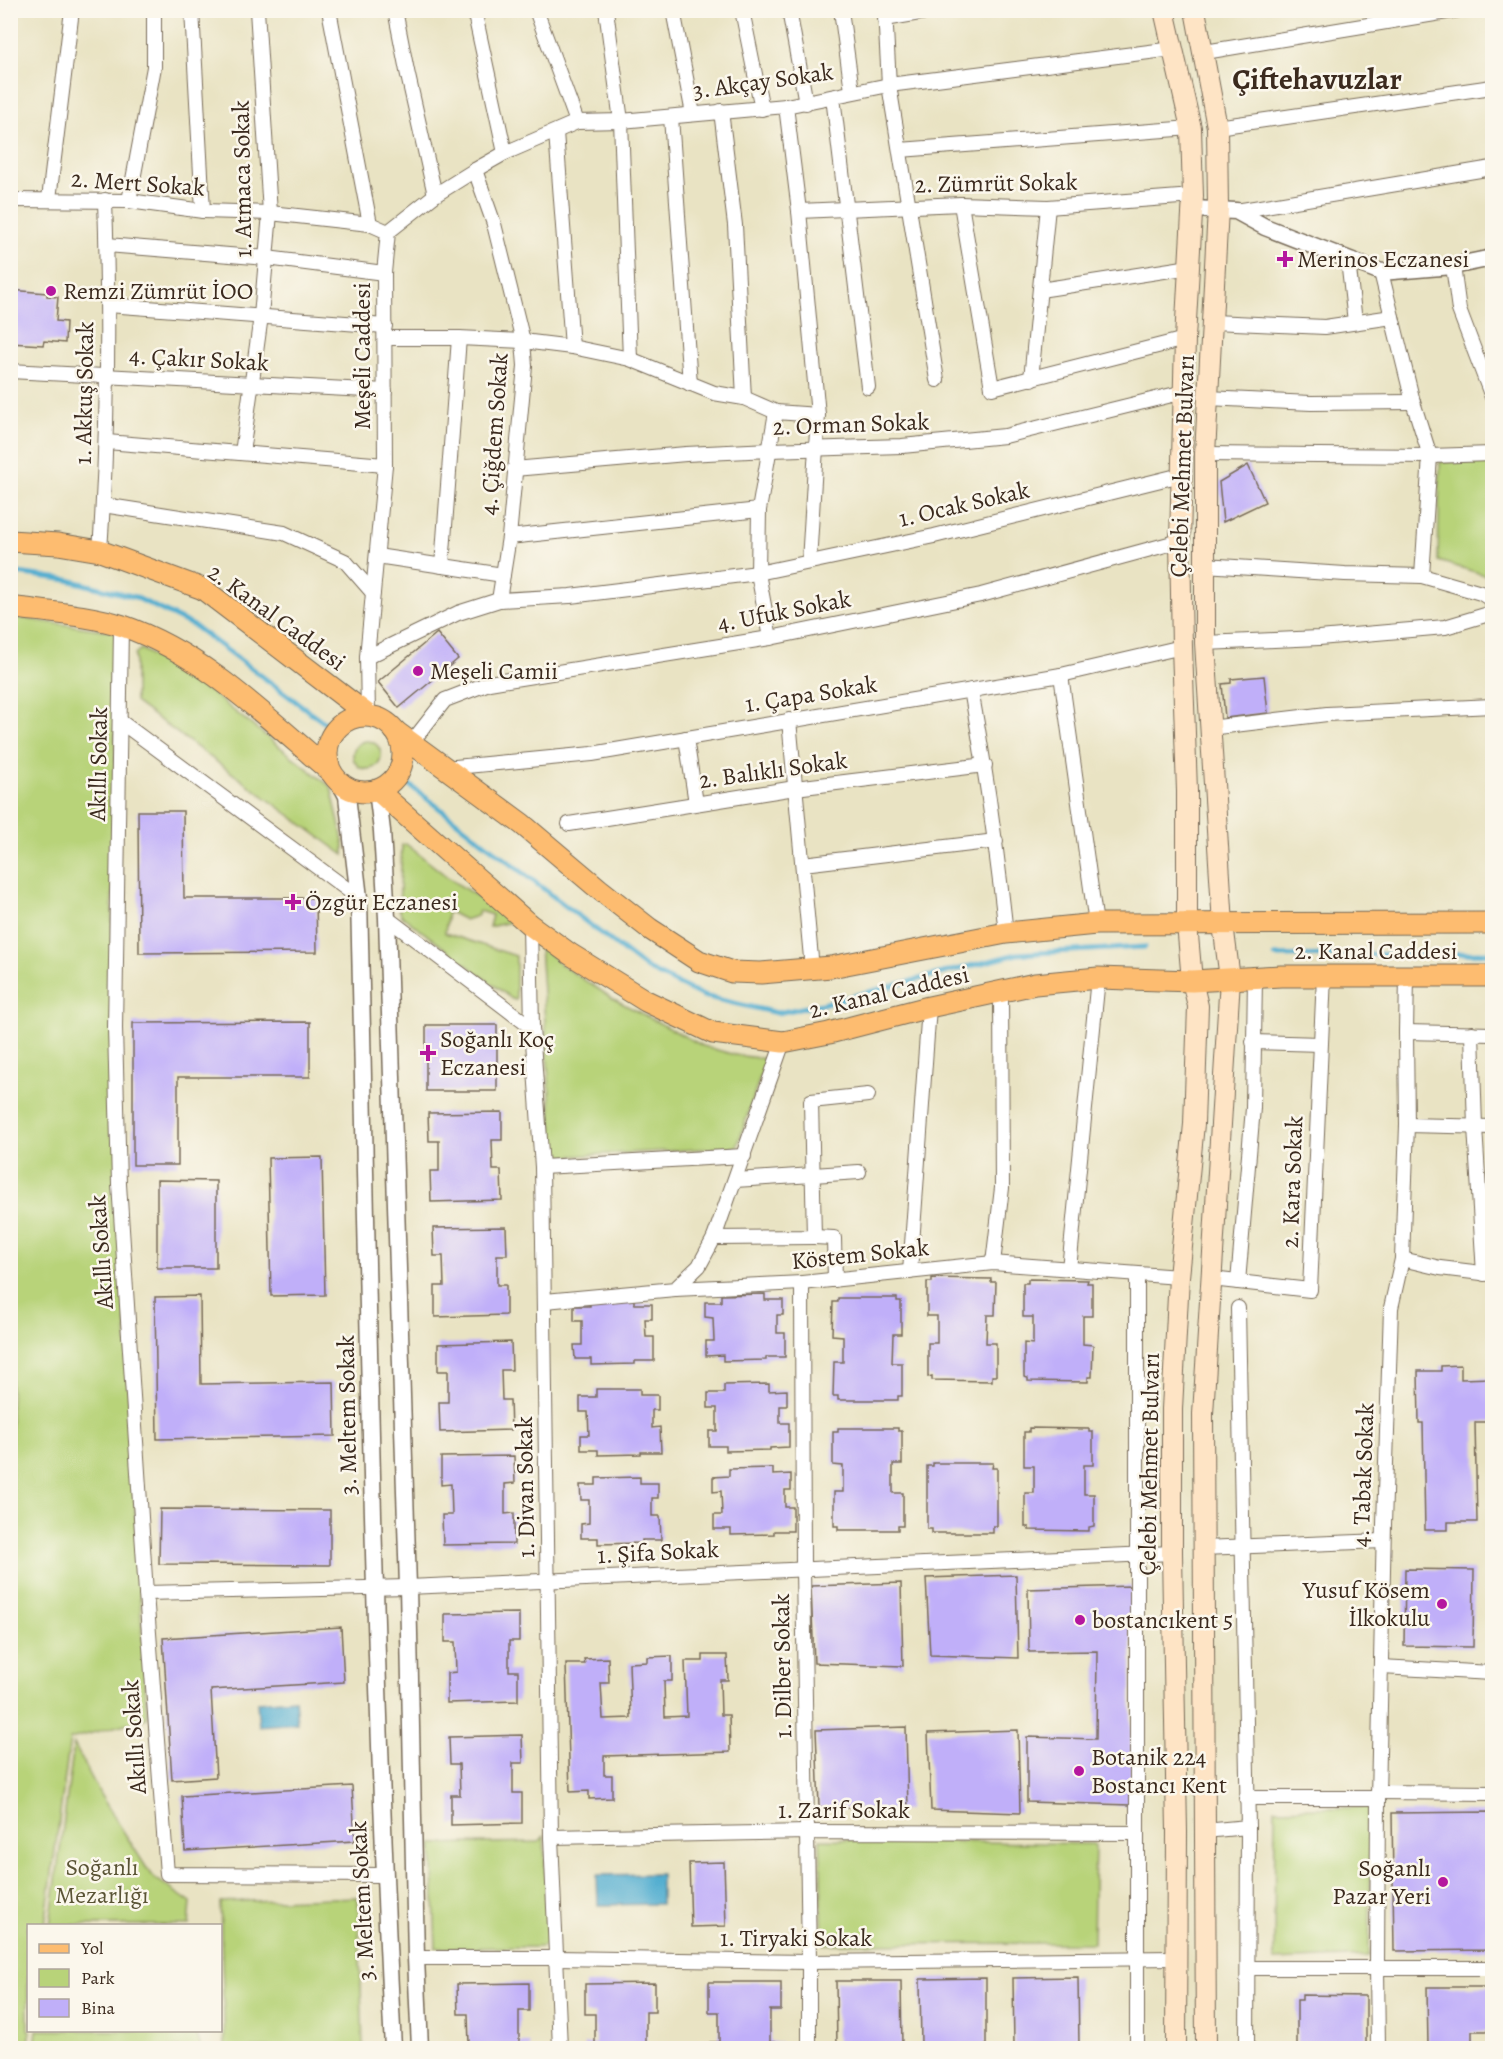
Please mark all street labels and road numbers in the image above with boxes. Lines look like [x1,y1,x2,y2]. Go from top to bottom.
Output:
street label: 3. Akçay Sokak [691,55,835,107]
street label: 1. Atmaca Sokak [225,100,259,258]
street label: 2. Mert Sokak [70,162,206,204]
street label: 2. Zümrüt Sokak [914,166,1078,200]
street label: Meşeli Caddesi [346,282,378,430]
street label: 1. Akkuş Sokak [67,321,101,465]
street label: 4. Çakır Sokak [128,339,270,379]
street label: 4. Çiğdem Sokak [472,352,516,516]
street label: Çelebi Mehmet Bulvarı [1162,354,1202,578]
street label: 2. Orman Sokak [772,405,930,443]
street label: 1. Ocak Sokak [896,473,1032,535]
street label: 2. Kanal Caddesi [202,556,352,678]
street label: 4. Ufuk Sokak [715,582,853,640]
street label: 1. Çapa Sokak [743,668,879,720]
street label: Akıllı Sokak [81,707,115,822]
street label: 2. Balıklı Sokak [697,744,849,796]
street label: 2. Kanal Caddesi [1294,935,1458,967]
street label: 2. Kanal Caddesi [806,958,972,1026]
street label: 2. Kara Sokak [1274,1115,1310,1249]
street label: Akıllı Sokak [81,1194,121,1311]
street label: Köstem Sokak [790,1231,930,1277]
street label: 3. Meltem Sokak [330,1335,364,1495]
street label: Çelebi Mehmet Bulvarı [1131,1352,1167,1576]
street label: 4. Tabak Sokak [1344,1402,1382,1548]
street label: 1. Divan Sokak [508,1416,542,1558]
street label: 1. Şifa Sokak [597,1533,720,1571]
street label: 1. Dilber Sokak [765,1593,799,1739]
street label: Akıllı Sokak [114,1679,154,1796]
street label: 1. Zarif Sokak [778,1794,910,1826]
street label: 3. Meltem Sokak [342,1820,382,1982]
street label: 1. Tiryaki Sokak [720,1922,872,1954]

